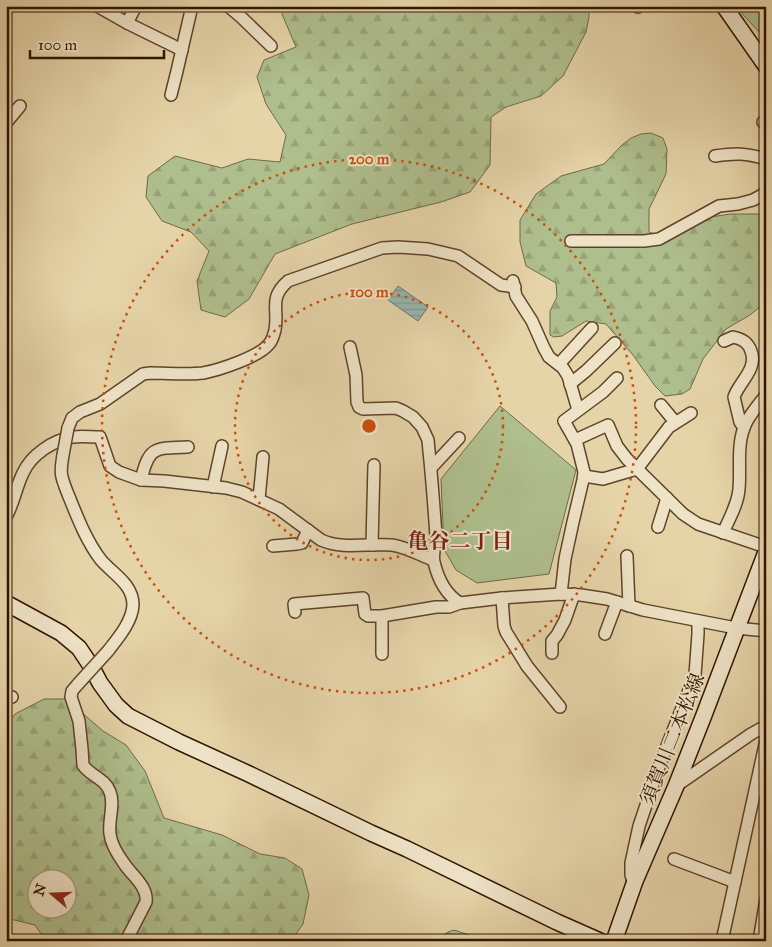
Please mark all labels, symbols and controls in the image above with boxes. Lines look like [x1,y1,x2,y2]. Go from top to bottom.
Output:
scale bar [30,28,164,60]
text: 100 m [38,36,78,54]
text: 200 m [349,150,390,168]
text: 100 m [349,283,389,301]
centre of rings [360,417,378,435]
district label: 亀谷二丁目 [408,528,513,554]
street label: 須賀川二本松線 [635,670,709,808]
north arrow [28,870,78,920]
text: N [30,881,50,898]

